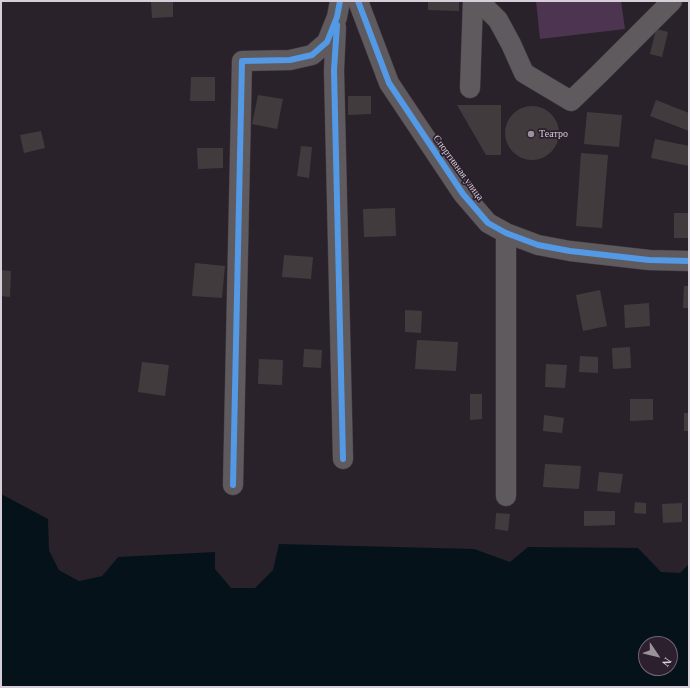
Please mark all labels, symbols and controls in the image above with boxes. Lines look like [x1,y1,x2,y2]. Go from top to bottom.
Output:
place label: Театро [539,128,568,140]
marker: Театро [526,129,536,139]
street label: Спортивная улица [430,133,486,203]
north arrow [638,636,678,676]
text: N [660,656,674,669]

